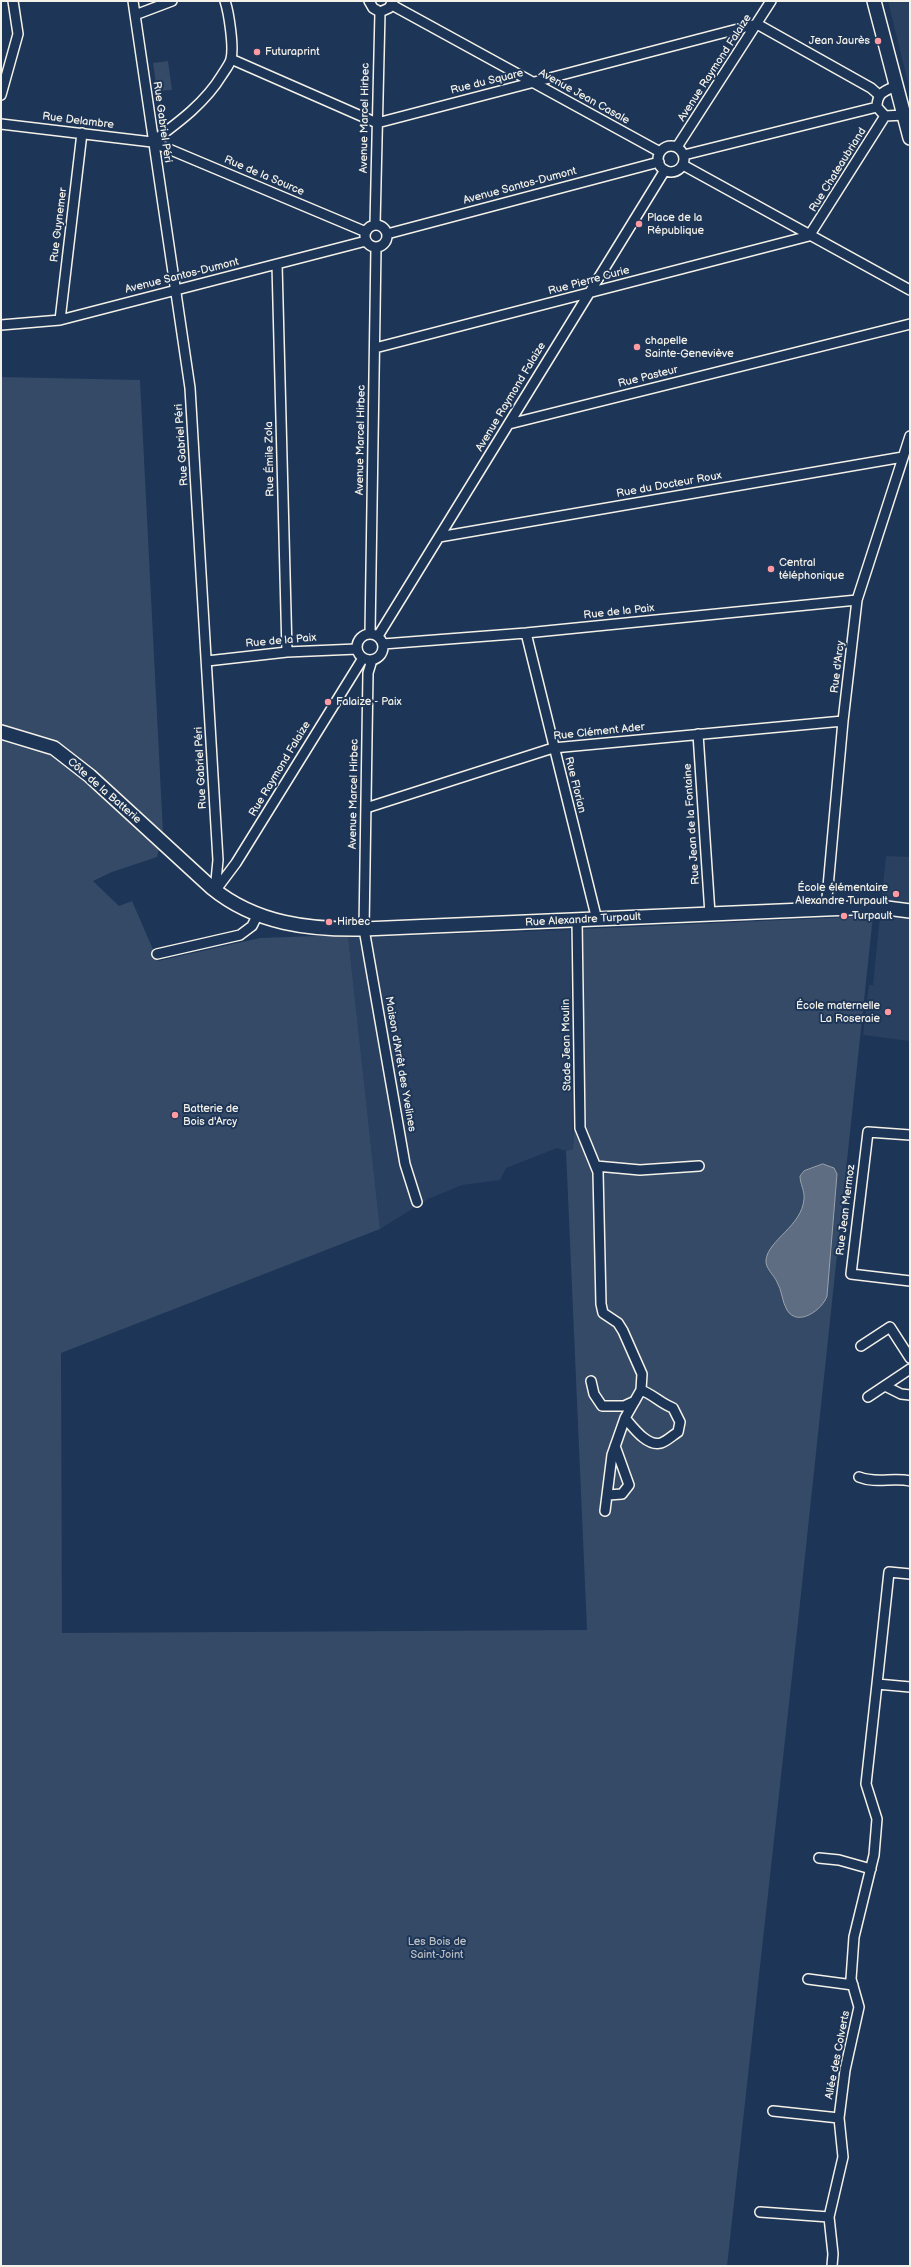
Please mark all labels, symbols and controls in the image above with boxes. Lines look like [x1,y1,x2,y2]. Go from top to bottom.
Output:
street label: Avenue Raymond Falaize [675,12,755,124]
place label: Jean Jaurès [809,34,870,48]
marker: Jean Jaurès [873,36,883,46]
place label: Futuraprint [265,45,320,59]
marker: Futuraprint [252,47,262,57]
street label: Avenue Marcel Hirbec [357,63,373,173]
street label: Rue du Square [449,67,525,97]
street label: Avenue Jean Casale [536,67,632,127]
street label: Rue Gabriel Péri [150,80,174,164]
street label: Rue Delambre [41,110,115,132]
street label: Rue Chateaubriand [807,125,869,215]
street label: Rue de la Source [222,153,306,199]
street label: Avenue Santos-Dumont [462,165,578,207]
street label: Rue Guynemer [48,187,70,263]
place label: Place de la République [647,211,704,237]
marker: Place de la République [634,219,644,229]
street label: Avenue Santos-Dumont [124,255,240,297]
street label: Rue Pierre Curie [547,264,631,298]
place label: chapelle Sainte-Geneviève [645,334,734,360]
street label: Avenue Raymond Falaize [473,340,549,454]
marker: chapelle Sainte-Geneviève [632,342,642,352]
street label: Rue Pasteur [617,363,679,391]
street label: Avenue Marcel Hirbec [353,385,369,495]
street label: Rue Gabriel Péri [173,404,191,486]
street label: Rue Émile Zola [263,421,277,497]
street label: Rue du Docteur Roux [615,469,723,501]
place label: Central téléphonique [779,556,844,582]
marker: Central téléphonique [766,564,776,574]
street label: Rue de la Paix [583,602,655,622]
street label: Rue de la Paix [245,631,317,651]
street label: Rue d'Arcy [828,640,848,694]
place label: Falaize - Paix [336,695,402,709]
marker: Falaize - Paix [323,697,333,707]
street label: Rue Raymond Falaize [246,719,314,819]
street label: Rue Clément Ader [553,721,645,743]
street label: Rue Gabriel Péri [192,727,210,809]
street label: Avenue Marcel Hirbec [346,739,362,849]
street label: Côte de la Batterie [64,755,144,827]
street label: Rue Florian [562,755,588,815]
street label: Rue Jean de la Fontaine [681,763,703,885]
place label: École élémentaire Alexandre Turpault [795,881,888,907]
marker: École élémentaire Alexandre Turpault [891,889,901,899]
place label: Turpault [852,909,892,923]
street label: Rue Alexandre Turpault [525,910,641,930]
marker: Turpault [839,911,849,921]
place label: Hirbec [337,915,370,929]
marker: Hirbec [324,917,334,927]
street label: Maison d'Arrêt des Yvelines [382,995,418,1133]
street label: Stade Jean Moulin [560,999,574,1091]
place label: École maternelle La Roseraie [796,999,880,1025]
marker: École maternelle La Roseraie [883,1007,893,1017]
place label: Batterie de Bois d'Arcy [183,1102,239,1128]
marker: Batterie de Bois d'Arcy [170,1110,180,1120]
street label: Rue Jean Mermoz [834,1164,858,1256]
park label: Les Bois de Saint-Joint [408,1935,466,1961]
street label: Allée des Colverts [823,2010,853,2100]

